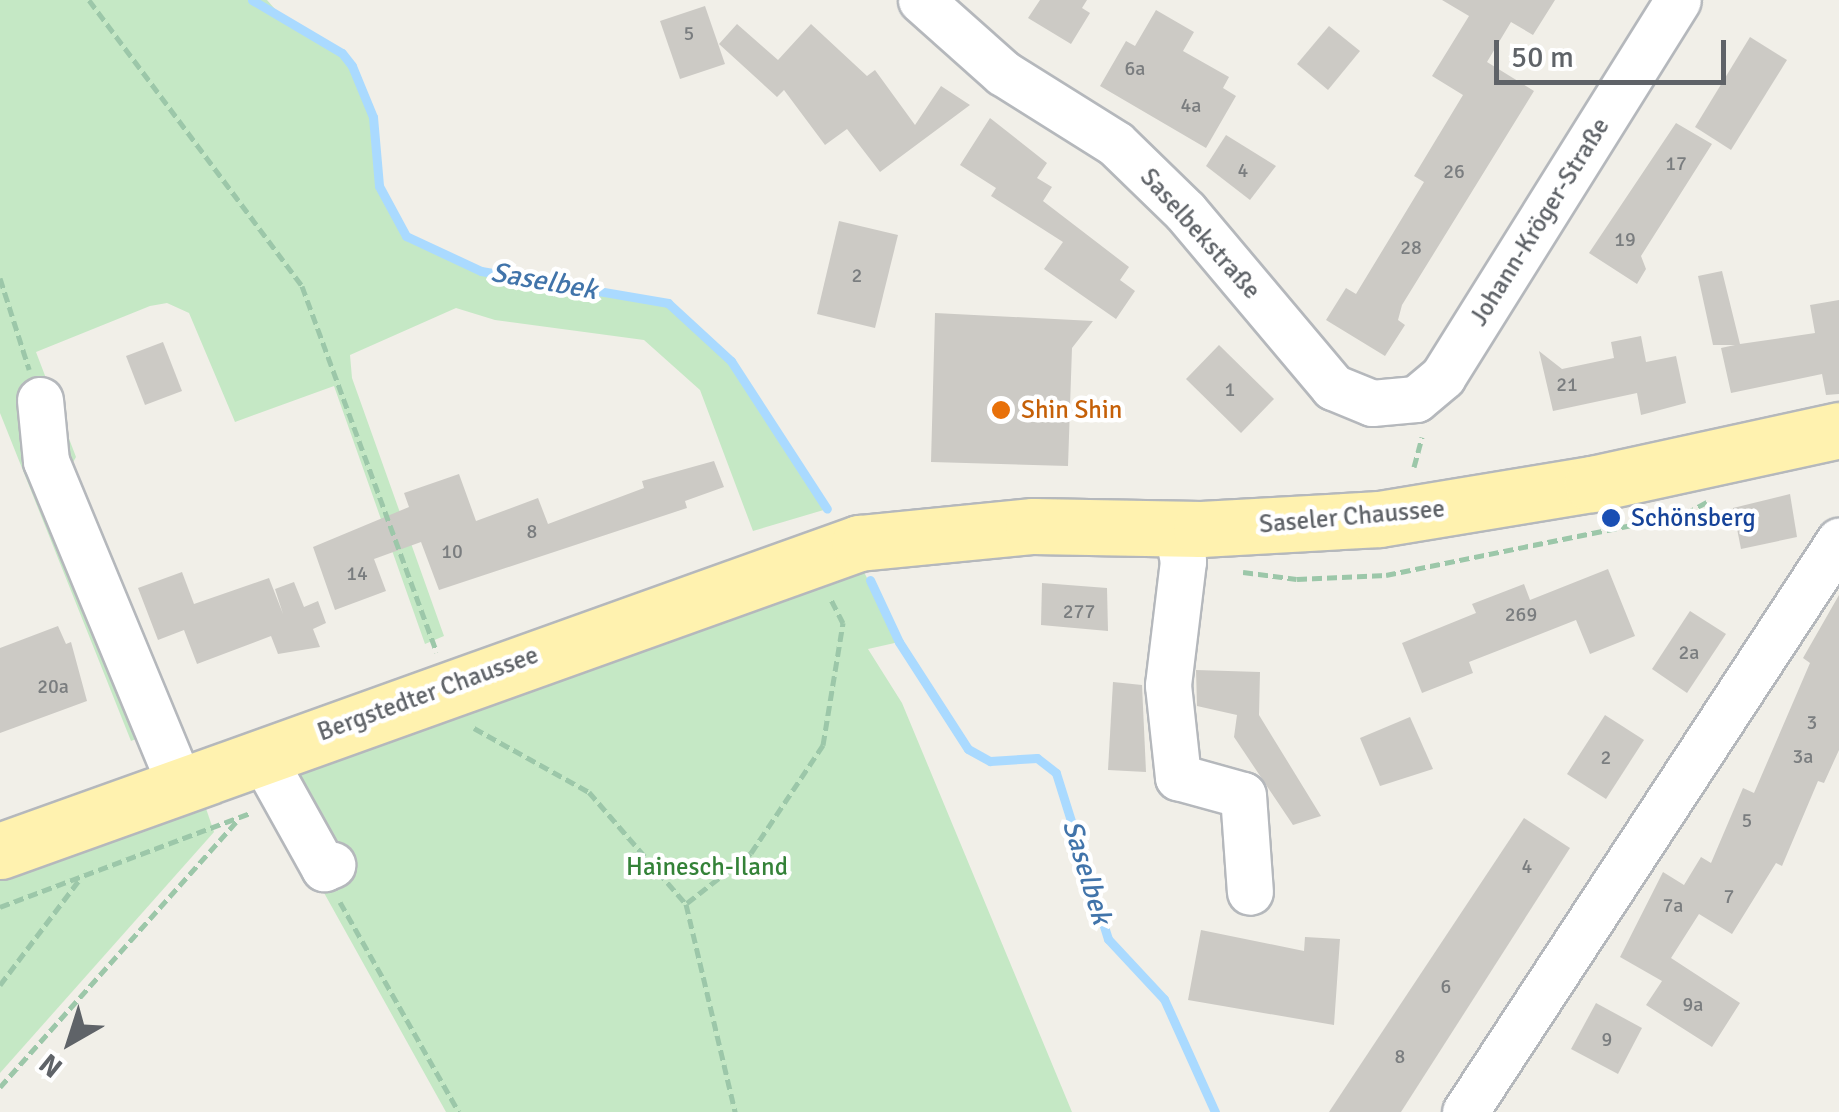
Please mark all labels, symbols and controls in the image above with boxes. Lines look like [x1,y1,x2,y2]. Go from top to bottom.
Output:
scale bar [1499,20,1732,82]
house number: 5 [684,21,694,45]
text: 50 m [1511,39,1574,76]
house number: 6a [1125,56,1145,80]
house number: 4a [1181,93,1201,117]
street label: Johann-Kröger-Straße [1464,113,1616,331]
house number: 17 [1665,151,1687,175]
house number: 4 [1238,158,1248,182]
house number: 26 [1443,159,1465,183]
street label: Saselbekstraße [1134,163,1266,305]
house number: 19 [1614,227,1636,251]
house number: 28 [1400,235,1422,259]
water label: Saselbek [488,255,600,307]
house number: 2 [852,263,862,287]
house number: 21 [1556,372,1578,396]
house number: 1 [1225,377,1235,401]
place label: Shin Shin [1021,395,1122,425]
marker: Shin Shin [990,399,1012,421]
street label: Saseler Chaussee [1258,494,1446,540]
place label: Schönsberg [1631,503,1756,533]
marker: Schönsberg [1600,507,1622,529]
house number: 8 [527,519,537,543]
house number: 10 [441,539,463,563]
house number: 14 [346,561,368,585]
house number: 277 [1063,599,1095,623]
house number: 269 [1505,602,1537,626]
street label: Bergstedter Chaussee [314,640,542,748]
house number: 2a [1679,640,1699,664]
house number: 20a [37,674,69,698]
house number: 3 [1807,710,1817,734]
house number: 3a [1793,744,1813,768]
house number: 2 [1601,745,1611,769]
house number: 5 [1742,808,1752,832]
water label: Saselbek [1055,816,1119,928]
park label: Hainesch-Iland [626,852,788,882]
house number: 4 [1522,854,1532,878]
house number: 7 [1724,884,1734,908]
house number: 7a [1663,893,1683,917]
house number: 6 [1441,974,1451,998]
north arrow [20,992,120,1092]
house number: 9a [1683,992,1703,1016]
house number: 9 [1602,1027,1612,1051]
house number: 8 [1395,1044,1405,1068]
text: N [33,1046,69,1085]

